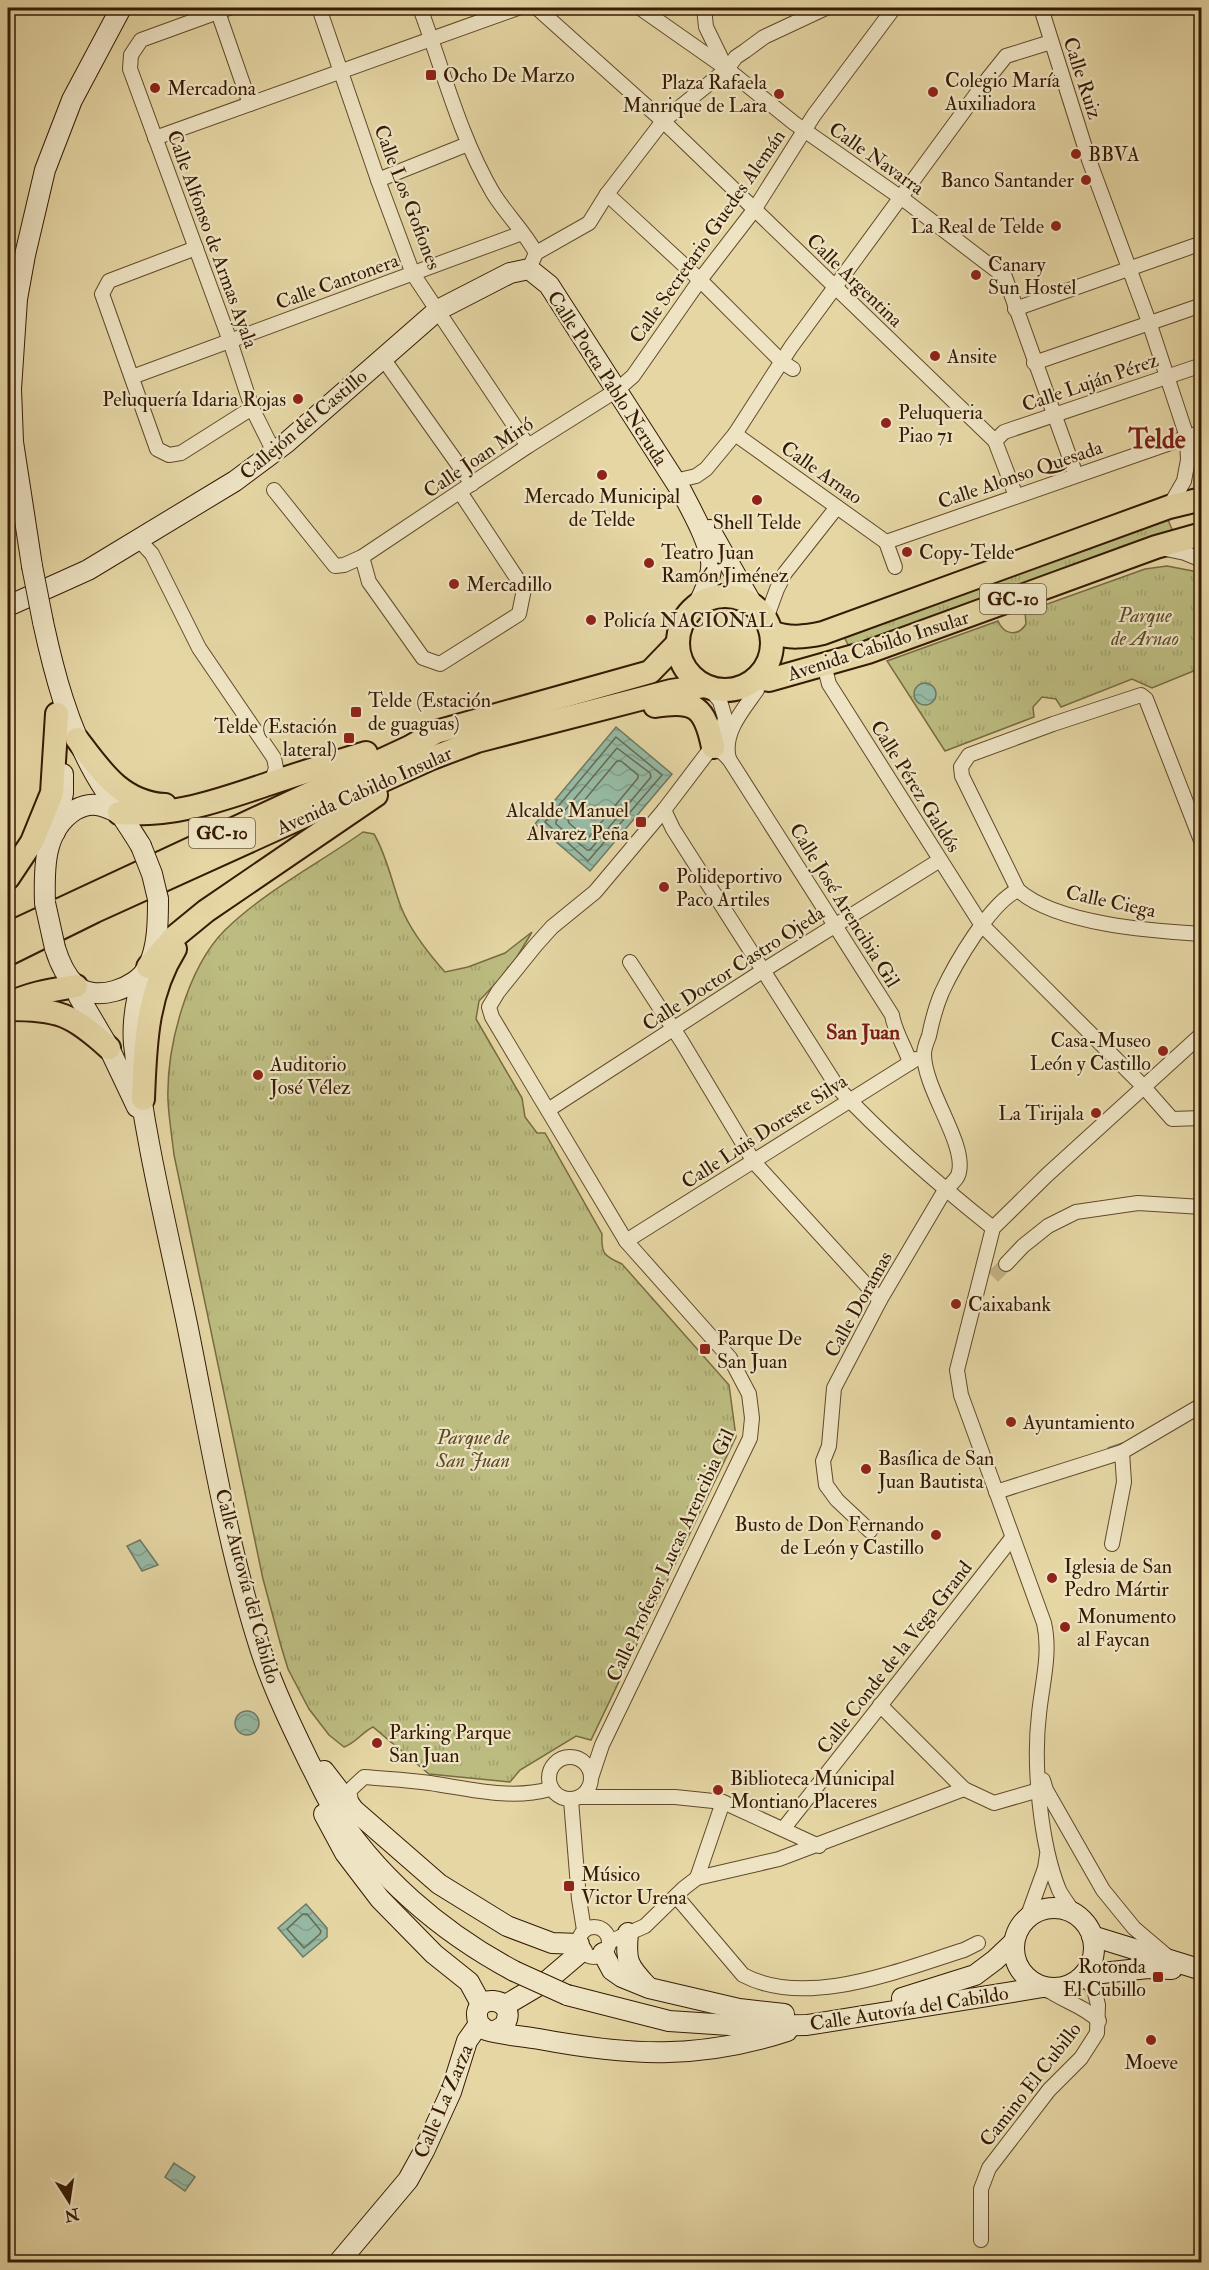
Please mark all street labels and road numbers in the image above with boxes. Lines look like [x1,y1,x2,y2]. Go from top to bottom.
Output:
street label: Calle Ruiz [1058,34,1108,123]
street label: Calle Navarra [824,116,930,201]
street label: Calle Los Gofiones [368,121,447,273]
street label: Calle Secretario Guedes Alemán [624,125,791,348]
street label: Calle Alfonso de Armas Ayala [161,127,264,352]
street label: Calle Argentina [801,228,909,333]
street label: Calle Cantonera [272,247,403,315]
street label: Calle Poeta Pablo Neruda [542,286,674,471]
street label: Calle Luján Pérez [1019,347,1162,418]
street label: Callejón del Castillo [234,364,372,485]
street label: Calle Joan Miró [419,411,538,503]
street label: Calle Alonso Quesada [934,434,1107,514]
street label: Calle Arnao [776,435,867,510]
road number: GC-10 [980,584,1046,614]
street label: Avenida Cabildo Insular [783,604,973,687]
street label: Calle Pérez Galdós [865,716,966,857]
street label: Avenida Cabildo Insular [272,740,456,841]
road number: GC-10 [189,818,255,848]
street label: Calle José Arencibia Gil [784,818,905,992]
street label: Calle Ciega [1063,880,1159,923]
street label: Calle Doctor Castro Ojeda [638,900,830,1037]
street label: Calle Luis Doreste Silva [677,1068,852,1194]
street label: Calle Doramas [819,1247,898,1362]
street label: Calle Profesor Lucas Arencibia Gil [601,1425,740,1686]
street label: Calle Autovía del Cabildo [209,1486,286,1686]
street label: Calle Conde de la Vega Grand [811,1556,978,1759]
street label: Calle Autovía del Cabildo [808,1980,1010,2037]
street label: Camino El Cubillo [974,2017,1087,2152]
street label: Calle La Zarza [408,2040,479,2162]

